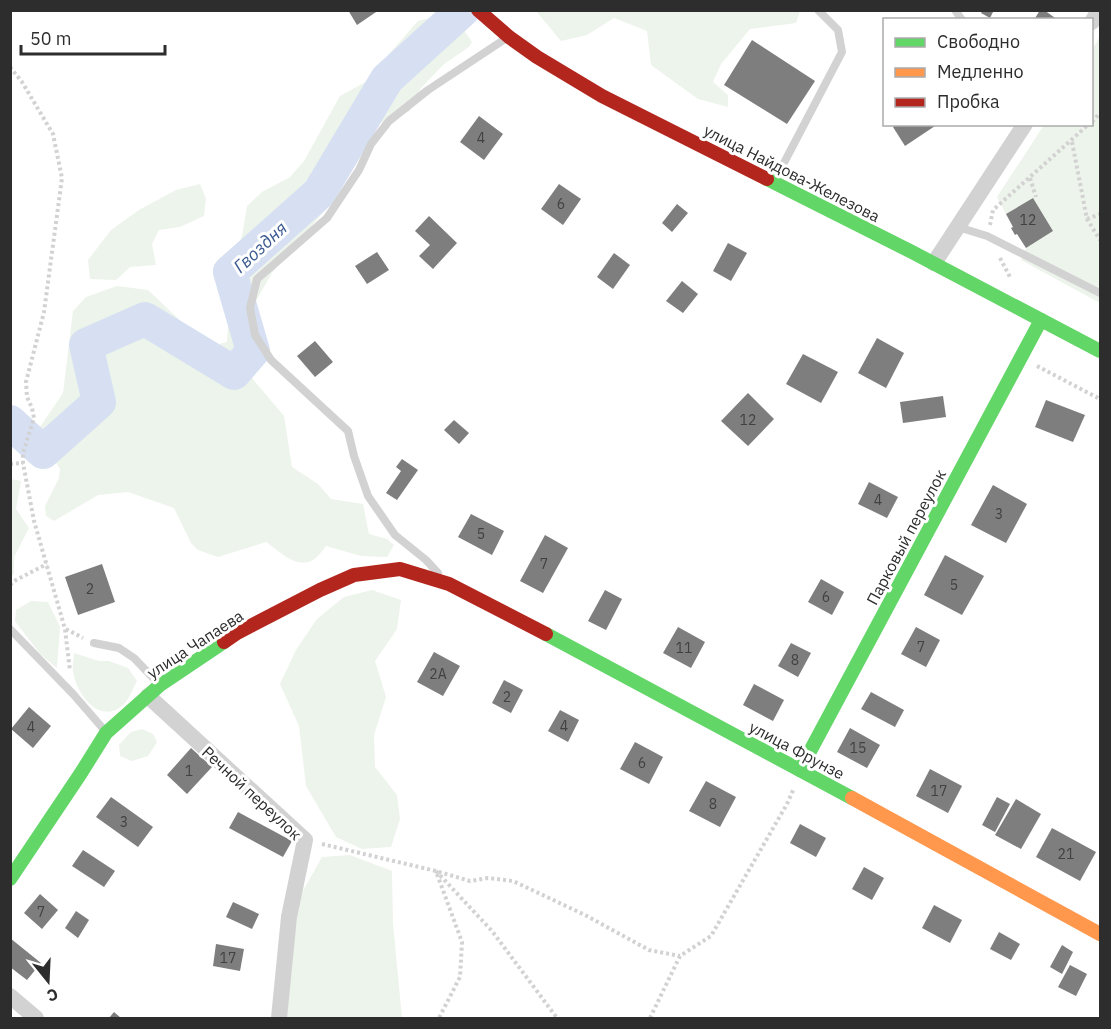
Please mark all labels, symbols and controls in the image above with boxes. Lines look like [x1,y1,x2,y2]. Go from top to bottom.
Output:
scale bar [21,18,165,56]
legend [883,18,1093,126]
text: 50 m [30,27,72,50]
text: Свободно [937,30,1020,53]
text: Медленно [937,60,1024,83]
text: Пробка [937,90,1000,113]
street label: улица Найдова-Железова [701,120,884,226]
house number: 4 [477,129,485,147]
house number: 6 [557,195,565,213]
house number: 12 [1020,211,1036,229]
water label: Гвоздня [228,216,292,278]
house number: 12 [740,411,756,429]
street label: Парковый переулок [862,466,950,608]
house number: 4 [874,491,882,509]
house number: 3 [995,505,1003,523]
house number: 5 [477,525,485,543]
house number: 7 [540,555,548,573]
house number: 5 [950,576,958,594]
house number: 2 [86,580,94,598]
house number: 6 [822,588,830,606]
street label: улица Чапаева [143,605,247,683]
house number: 7 [917,638,925,656]
house number: 11 [676,639,692,657]
house number: 8 [791,651,799,669]
house number: 2А [429,665,447,683]
house number: 2 [503,688,511,706]
house number: 4 [560,717,568,735]
street label: улица Фрунзе [746,717,848,784]
house number: 4 [27,718,35,736]
house number: 15 [850,739,866,757]
street label: Речной переулок [198,742,306,844]
house number: 6 [638,754,646,772]
house number: 1 [185,762,193,780]
house number: 17 [931,782,947,800]
house number: 8 [709,795,717,813]
house number: 3 [120,813,128,831]
house number: 21 [1058,845,1074,863]
house number: 7 [37,903,45,921]
house number: 17 [220,949,236,967]
north arrow [18,951,78,1011]
text: С [45,984,61,1006]

